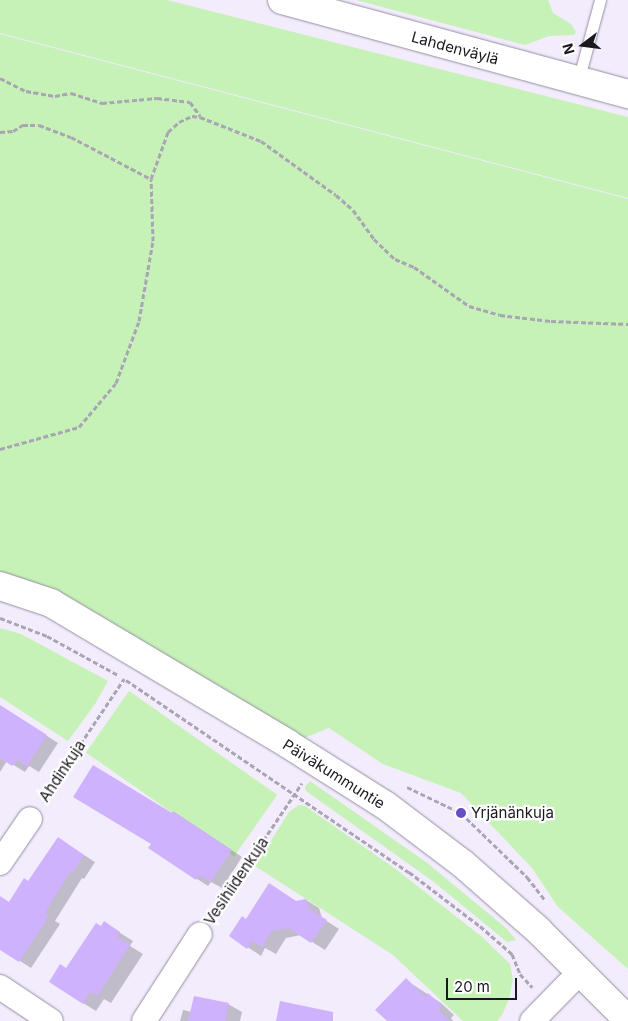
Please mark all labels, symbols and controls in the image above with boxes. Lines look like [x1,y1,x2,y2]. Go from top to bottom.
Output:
north arrow [558,20,608,70]
street label: Lahdenväylä [409,28,501,68]
text: N [558,42,578,56]
street label: Päiväkummuntie [280,735,388,813]
street label: Ahdinkuja [35,737,89,805]
place label: Yrjänänkuja [471,804,554,822]
marker: Yrjänänkuja [455,807,467,819]
street label: Vesihiidenkuja [200,834,272,928]
scale bar [448,968,519,1000]
text: 20 m [454,977,490,996]

